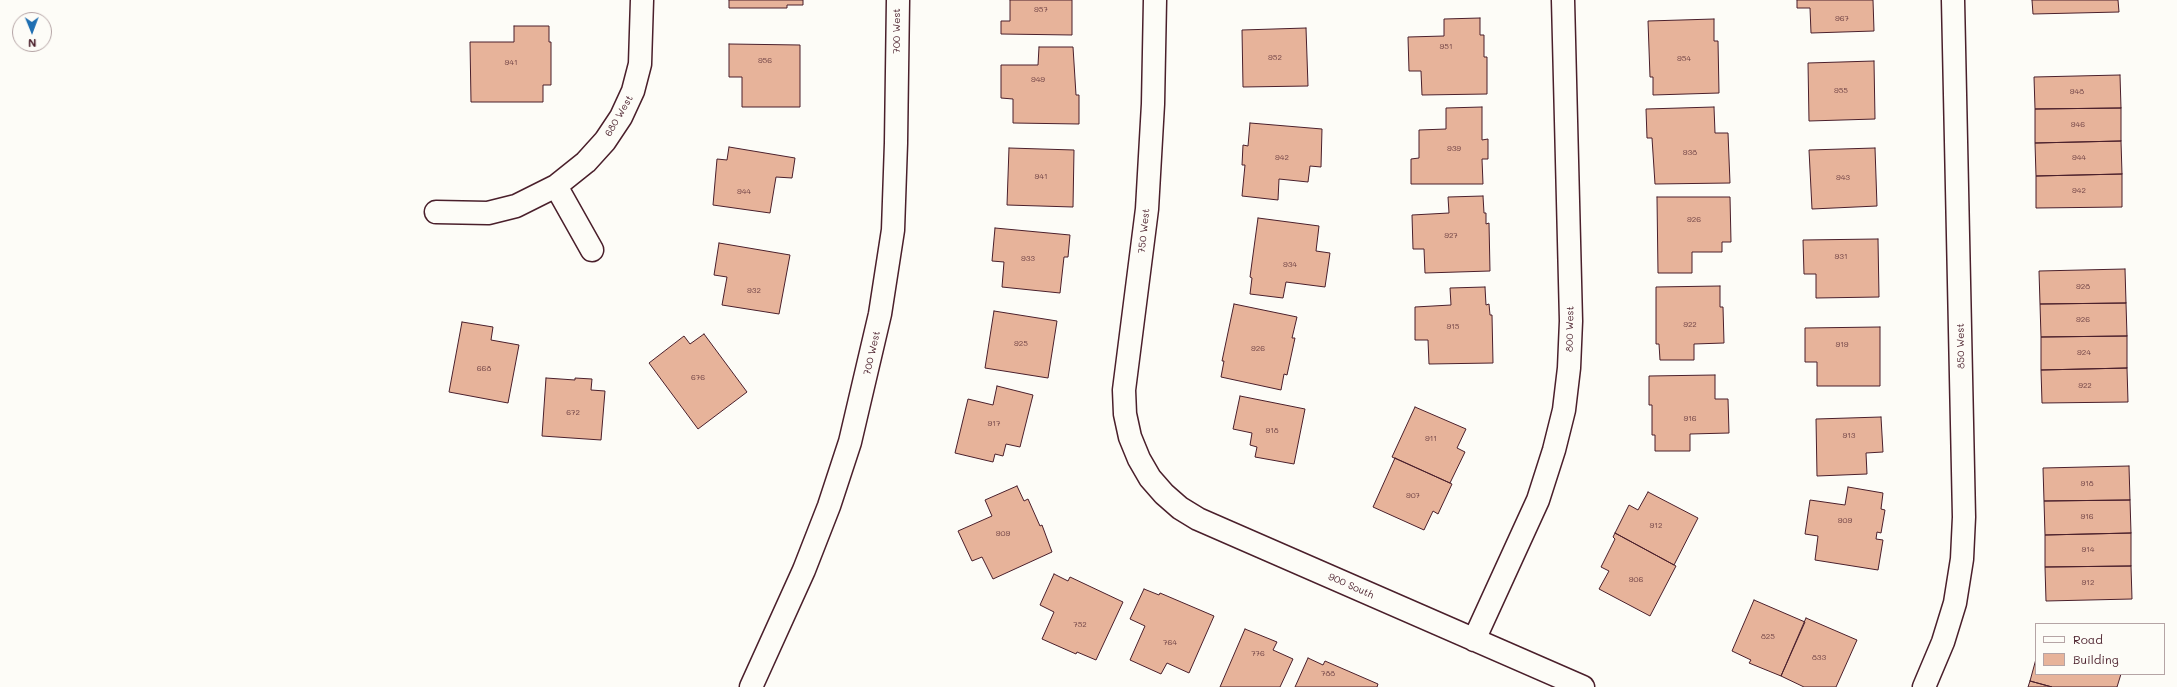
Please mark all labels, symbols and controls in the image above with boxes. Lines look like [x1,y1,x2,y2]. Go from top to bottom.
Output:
house number: 957 [1034,5,1048,15]
street label: 700 West [891,8,903,54]
north arrow [12,12,52,52]
house number: 967 [1835,14,1849,24]
text: N [28,36,37,51]
house number: 951 [1440,42,1452,52]
house number: 952 [1268,53,1282,63]
house number: 954 [1677,54,1691,64]
house number: 956 [758,56,772,66]
house number: 941 [505,58,517,68]
house number: 949 [1031,75,1045,85]
house number: 955 [1834,86,1848,96]
house number: 948 [2070,87,2084,97]
street label: 680 West [602,93,636,139]
house number: 946 [2071,120,2085,130]
house number: 939 [1447,144,1461,154]
house number: 938 [1683,148,1697,158]
house number: 942 [1275,153,1289,163]
house number: 944 [2072,153,2086,163]
house number: 941 [1035,172,1047,182]
house number: 943 [1836,173,1850,183]
house number: 942 [2072,186,2086,196]
house number: 944 [737,187,751,197]
street label: 750 West [1136,208,1152,254]
house number: 926 [1687,215,1701,225]
house number: 927 [1444,231,1458,241]
house number: 931 [1835,252,1847,262]
house number: 933 [1021,254,1035,264]
house number: 934 [1283,260,1297,270]
house number: 928 [2076,282,2090,292]
house number: 932 [747,286,761,296]
street label: 800 West [1564,306,1576,352]
house number: 926 [2076,315,2090,325]
house number: 922 [1683,320,1697,330]
house number: 915 [1447,322,1459,332]
street label: 850 West [1955,323,1967,369]
street label: 700 West [861,330,883,376]
house number: 925 [1014,339,1028,349]
house number: 919 [1835,340,1849,350]
house number: 926 [1251,344,1265,354]
house number: 924 [2077,348,2091,358]
house number: 668 [477,364,491,374]
house number: 676 [691,373,705,383]
house number: 922 [2078,381,2092,391]
house number: 672 [566,408,580,418]
house number: 916 [1683,414,1697,424]
house number: 917 [988,419,1000,429]
house number: 918 [1265,426,1279,436]
house number: 913 [1843,431,1855,441]
house number: 911 [1425,434,1437,444]
house number: 918 [2080,479,2094,489]
house number: 907 [1406,491,1420,501]
house number: 916 [2080,512,2094,522]
house number: 909 [1838,516,1852,526]
house number: 912 [1650,521,1662,531]
house number: 909 [996,529,1010,539]
house number: 914 [2082,545,2094,555]
street label: 900 South [1326,571,1376,601]
house number: 906 [1629,575,1643,585]
house number: 912 [2082,578,2094,588]
house number: 752 [1073,620,1087,630]
legend [2035,623,2165,675]
text: Road [2073,631,2103,647]
house number: 825 [1761,632,1775,642]
house number: 764 [1163,638,1177,648]
house number: 776 [1251,649,1265,659]
text: Building [2073,651,2119,667]
house number: 833 [1812,653,1826,663]
house number: 788 [1321,669,1335,679]

